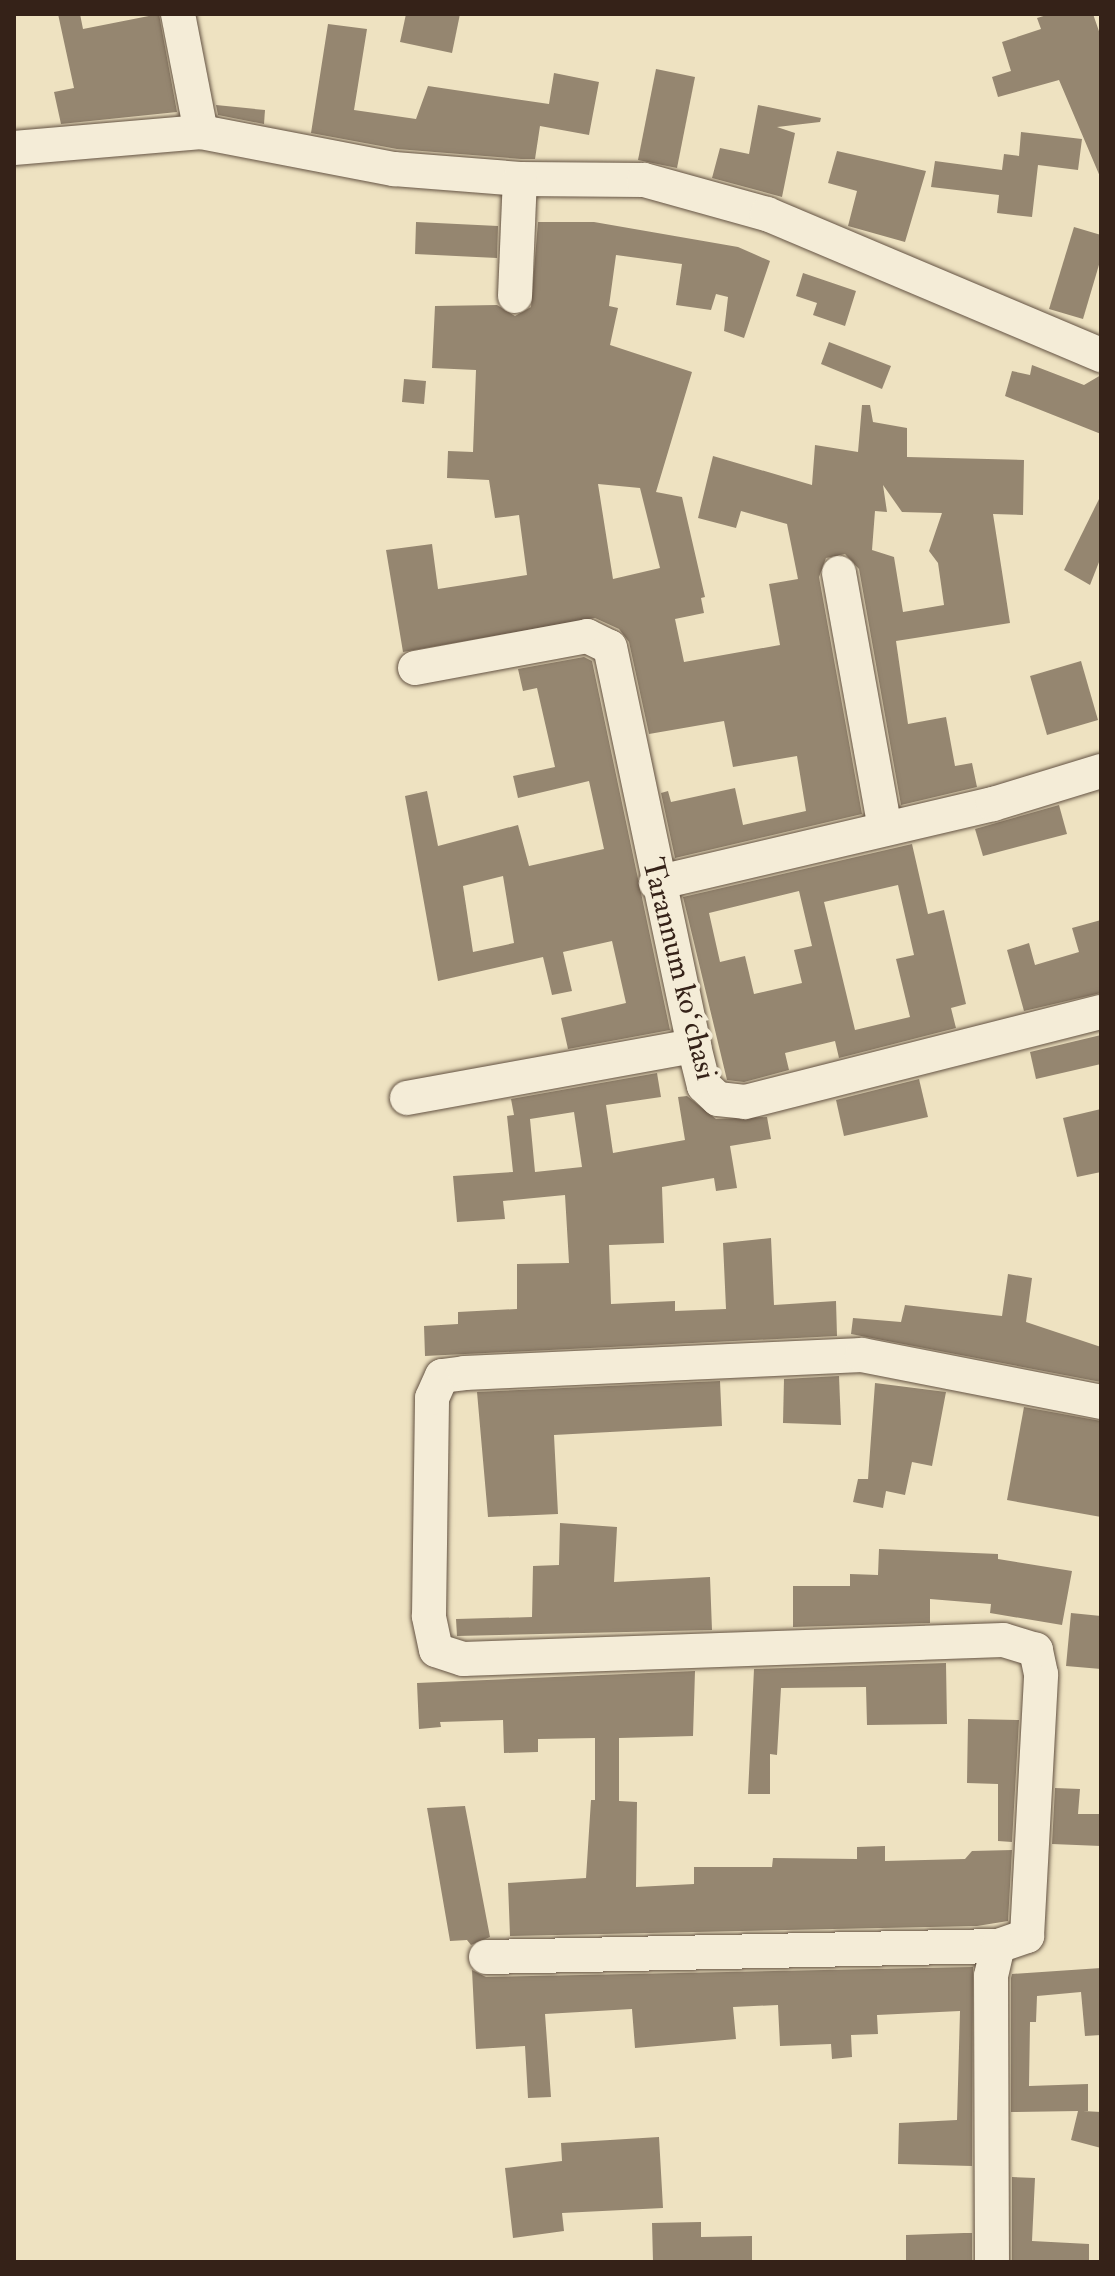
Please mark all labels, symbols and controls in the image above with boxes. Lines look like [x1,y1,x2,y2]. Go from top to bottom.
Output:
street label: Tarannum koʻchasi [634,854,724,1084]

